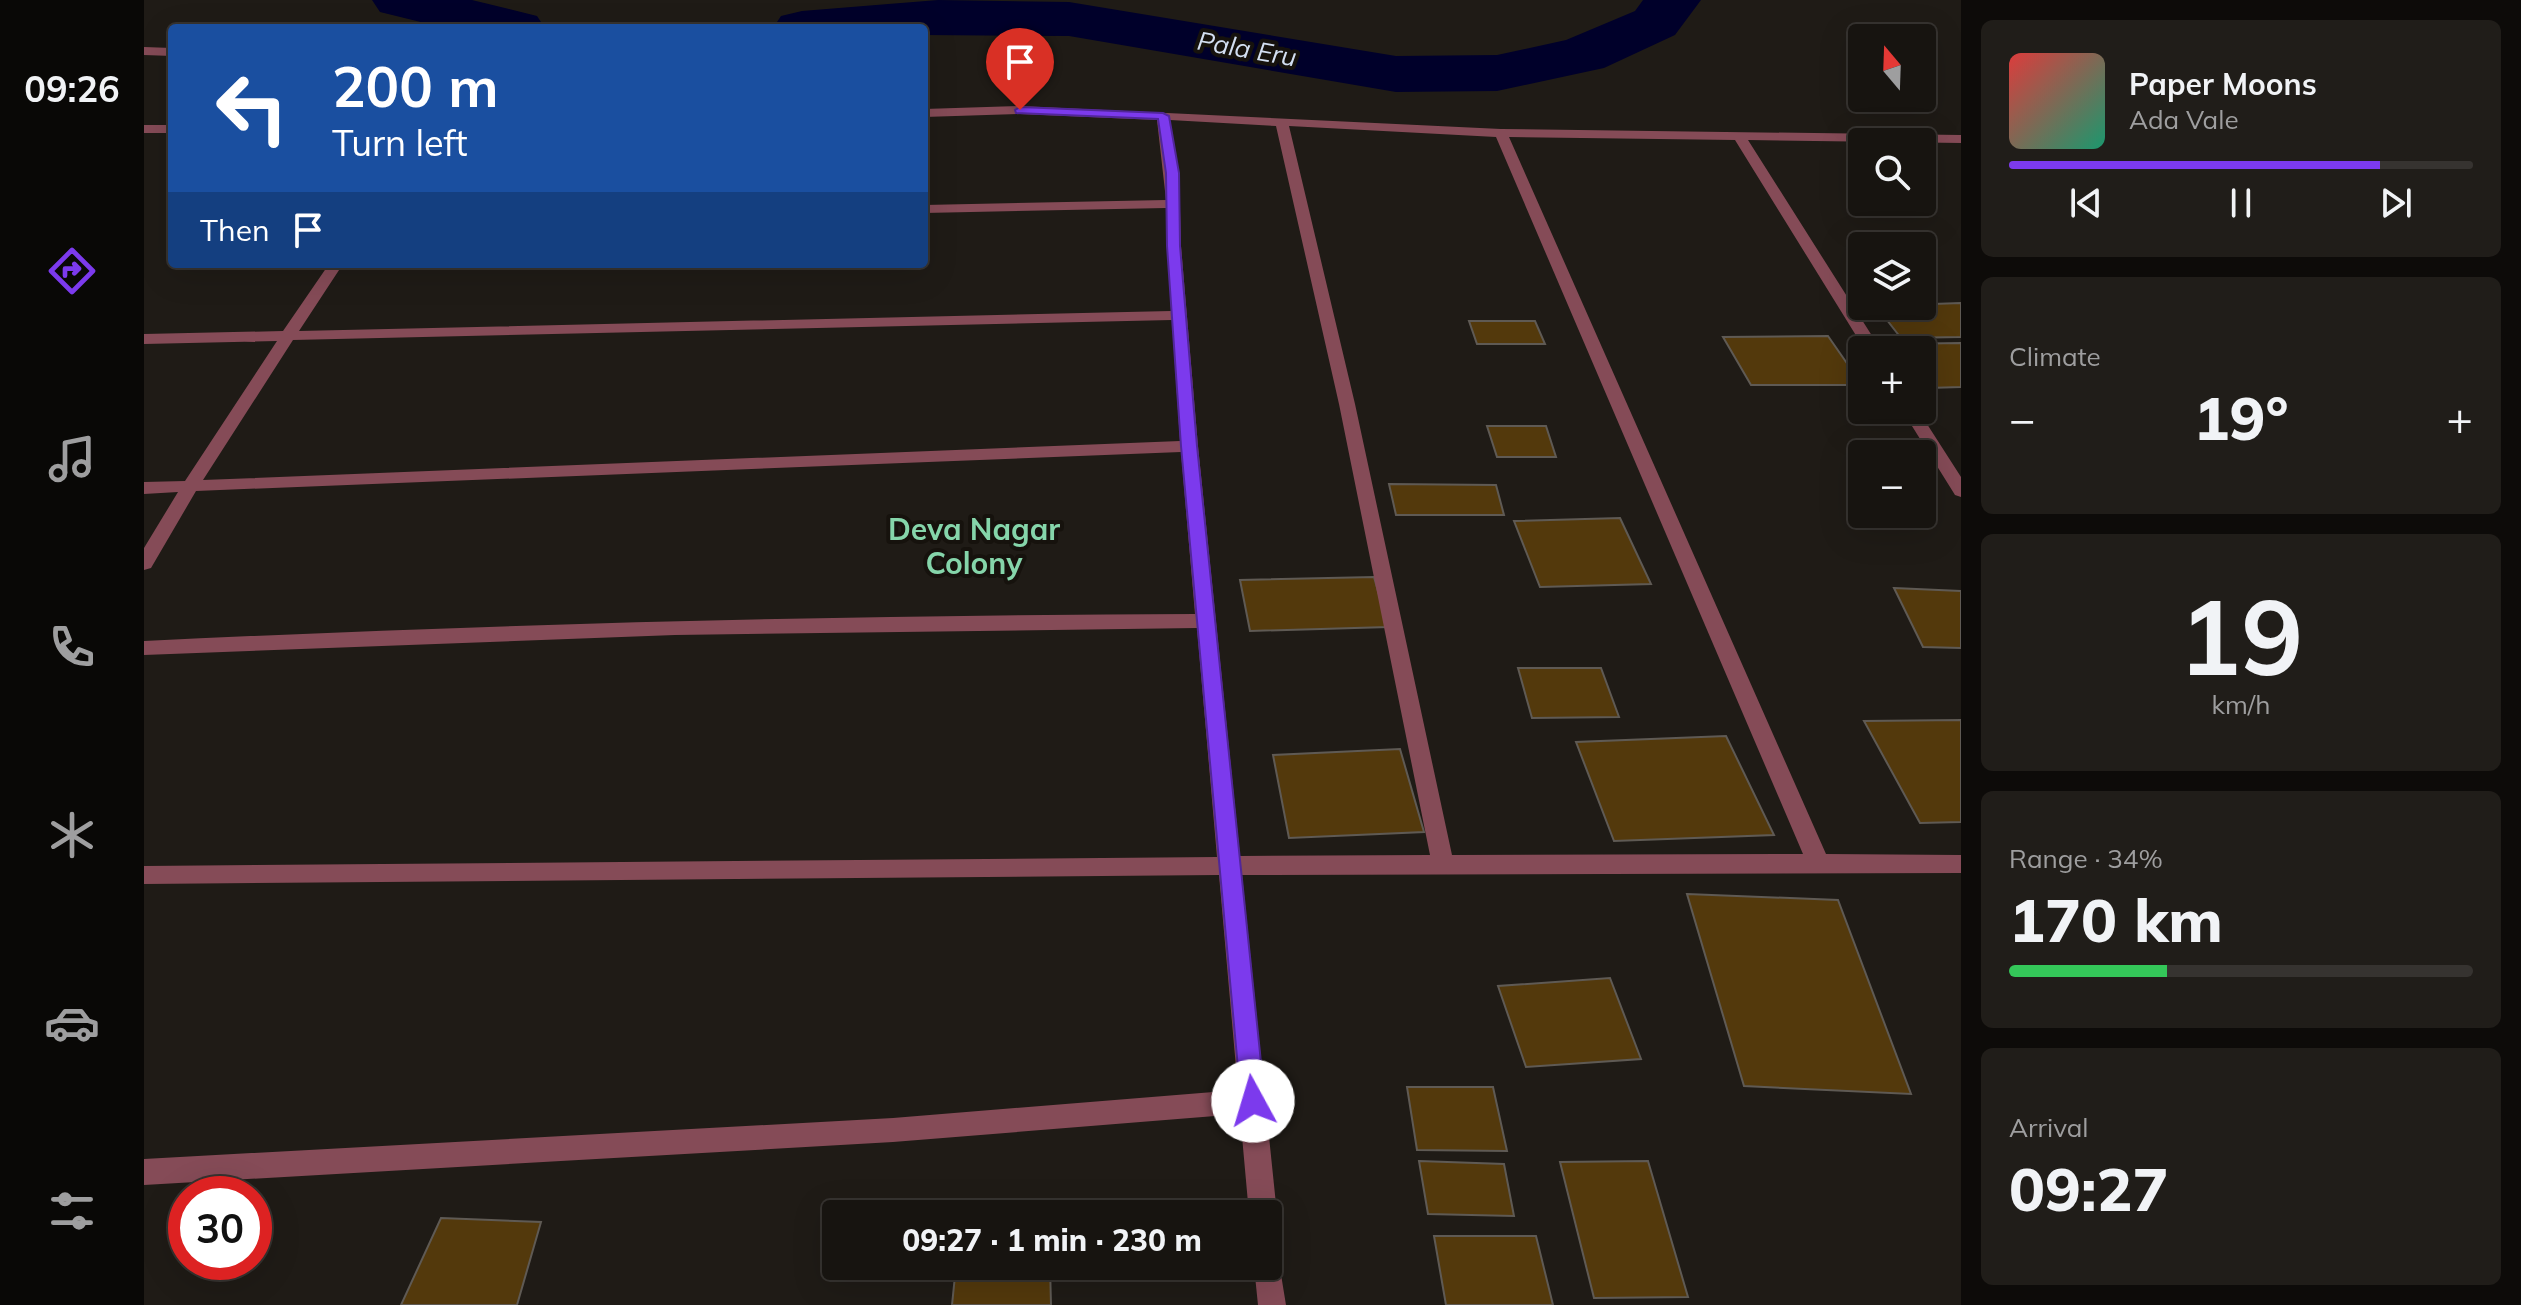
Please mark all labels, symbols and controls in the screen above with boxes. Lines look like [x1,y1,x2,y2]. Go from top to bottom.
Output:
water label: Pala Eru [1195,24,1299,73]
north arrow [1848,24,1936,112]
map controls [1848,24,1936,528]
pin [986,28,1054,110]
icon: arrive [998,40,1042,84]
text: 200 m [332,51,499,121]
icon: left [200,56,304,160]
text: Paper Moons [2129,65,2317,103]
text: 09:26 [24,66,120,111]
text: Ada Vale [2129,103,2239,136]
text: Turn left [332,120,468,165]
button: search [1848,128,1936,216]
icon: previous [2064,181,2108,225]
icon: pause [2219,181,2263,225]
icon: next [2374,181,2418,225]
icon: arrive [286,208,330,252]
text: Then [200,211,270,249]
button: layers [1848,232,1936,320]
icon: directions [44,243,100,299]
button: + [1848,336,1936,424]
text: Climate [2009,340,2101,373]
text: 19° [2193,380,2289,455]
text: − [2009,391,2035,446]
text: + [2447,391,2473,446]
icon: music [44,431,100,487]
button: − [1848,440,1936,528]
district label: Deva Nagar Colony [888,510,1060,582]
text: 19 [2179,570,2303,701]
icon: phone [44,619,100,675]
text: km/h [2212,688,2270,721]
icon: climate [44,807,100,863]
text: Range · 34% [2009,842,2163,875]
text: 170 km [2009,882,2223,957]
icon: car [44,995,100,1051]
position arrow [1211,1059,1295,1143]
text: Arrival [2009,1111,2089,1144]
text: 09:27 [2009,1151,2169,1226]
speed limit sign: 30 [168,1176,272,1280]
icon: filters [44,1183,100,1239]
text: 09:27 · 1 min · 230 m [902,1221,1202,1259]

